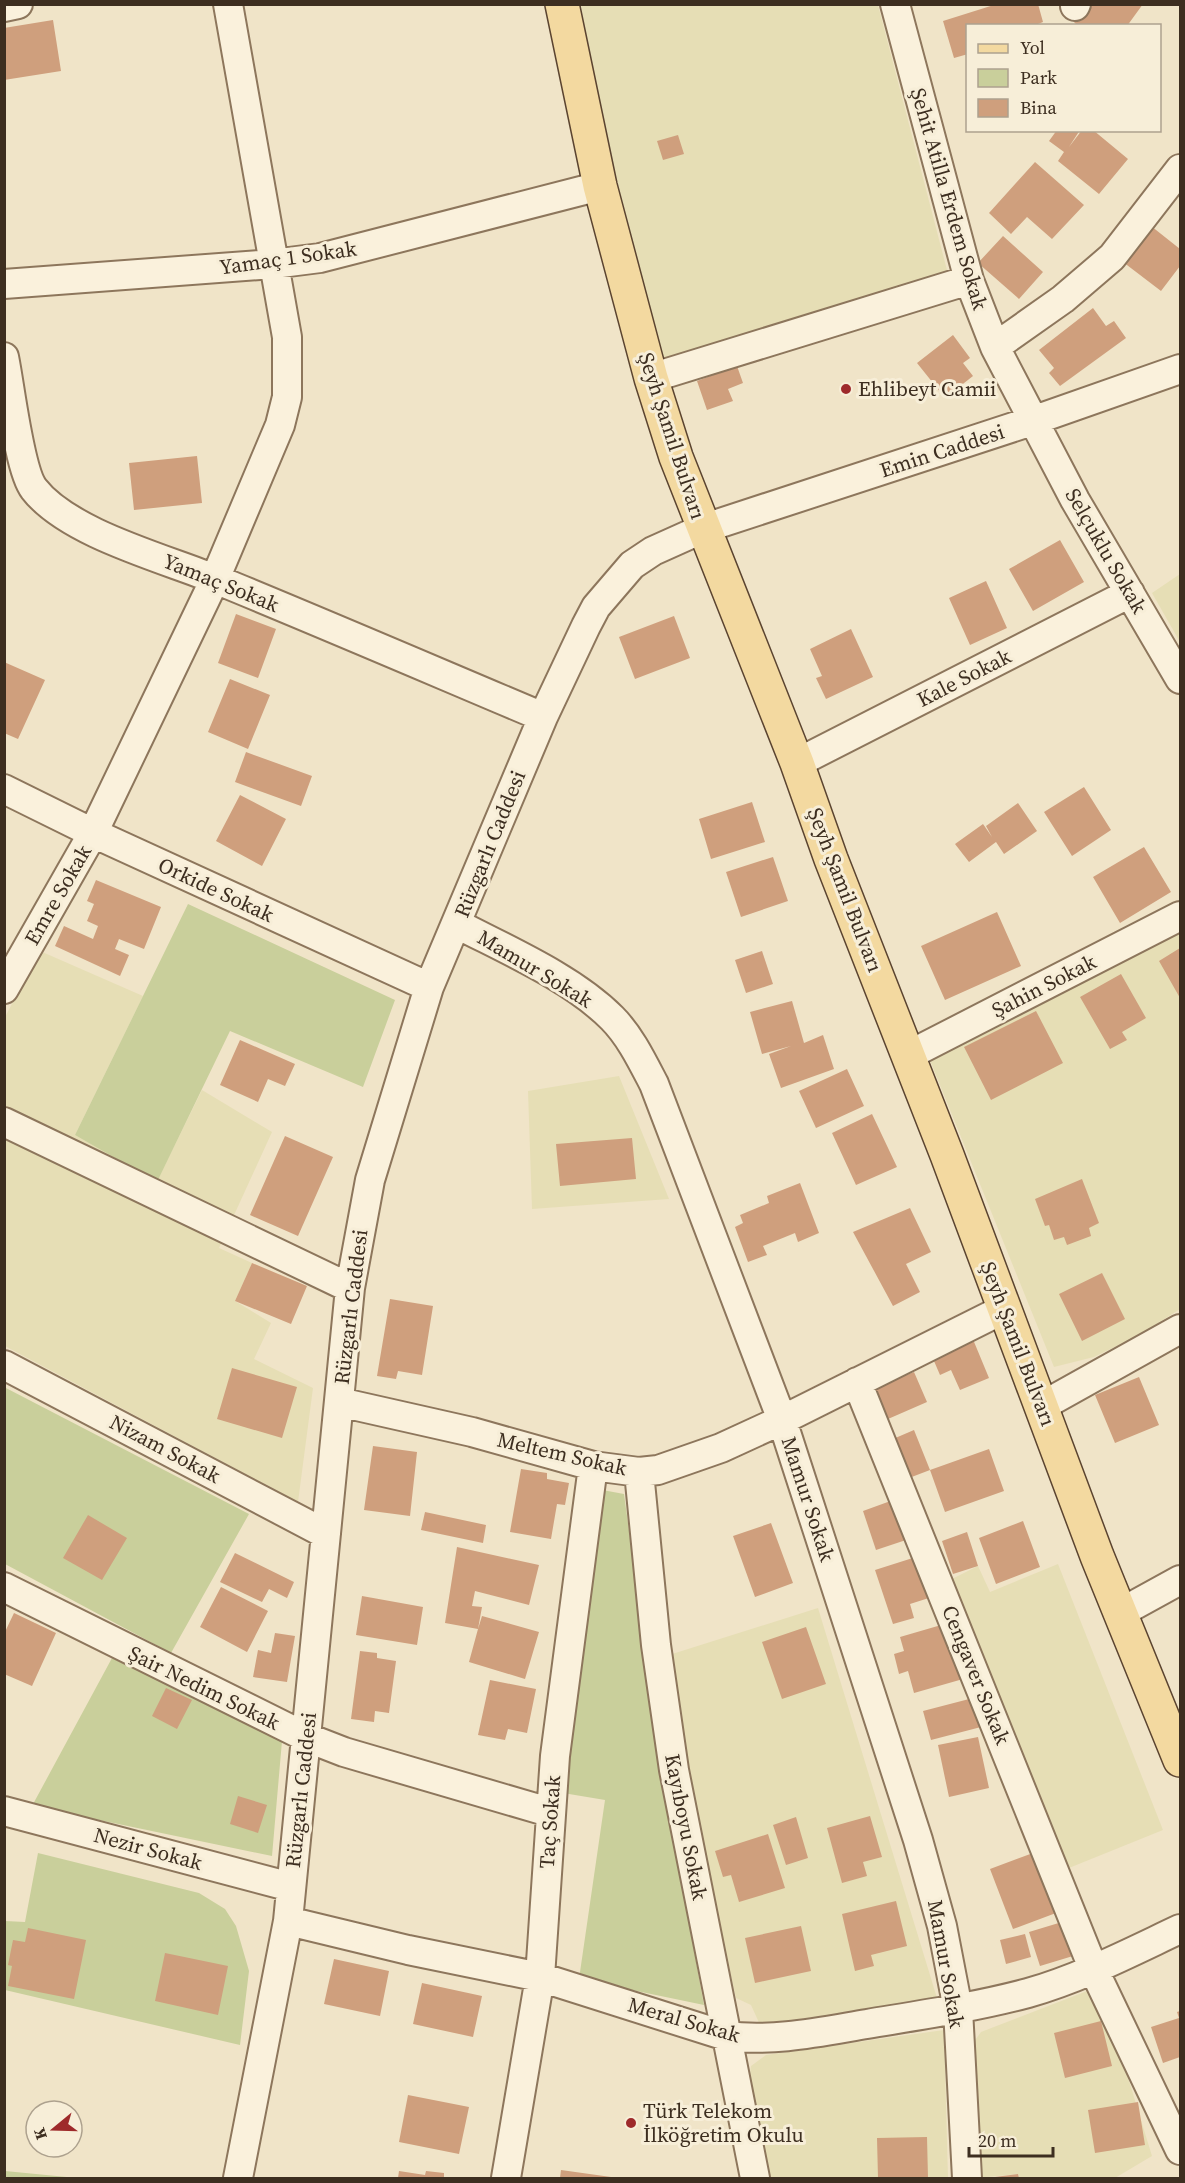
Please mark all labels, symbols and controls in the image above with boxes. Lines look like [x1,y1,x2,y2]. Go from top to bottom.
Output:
legend [966,24,1161,132]
text: Yol [1020,35,1045,60]
text: Park [1020,65,1057,90]
street label: Şehit Atilla Erdem Sokak [904,84,995,314]
text: Bina [1020,95,1058,120]
street label: Yamaç 1 Sokak [218,233,359,281]
street label: Şeyh Şamil Bulvarı [632,349,713,523]
place label: Ehlibeyt Camii [858,374,996,403]
marker: Ehlibeyt Camii [839,382,853,396]
street label: Emin Caddesi [876,417,1008,484]
street label: Selçuklu Sokak [1059,483,1154,619]
street label: Yamaç Sokak [159,546,284,619]
street label: Kale Sokak [912,641,1016,714]
street label: Rüzgarlı Caddesi [447,766,532,922]
street label: Şeyh Şamil Bulvarı [801,803,890,976]
street label: Emre Sokak [17,839,98,950]
street label: Orkide Sokak [154,850,279,929]
street label: Mamur Sokak [472,923,599,1015]
street label: Şahin Sokak [987,947,1101,1024]
street label: Rüzgarlı Caddesi [327,1228,374,1386]
street label: Şeyh Şamil Bulvarı [974,1257,1063,1430]
street label: Nizam Sokak [105,1407,226,1490]
street label: Meltem Sokak [494,1424,630,1483]
street label: Mamur Sokak [775,1433,842,1565]
street label: Cengaver Sokak [935,1601,1018,1749]
street label: Şair Nedim Sokak [124,1638,285,1737]
street label: Rüzgarlı Caddesi [278,1711,323,1869]
street label: Kayıboyu Sokak [658,1751,715,1903]
street label: Taç Sokak [532,1774,567,1870]
street label: Nezir Sokak [91,1820,206,1877]
street label: Mamur Sokak [921,1898,972,2031]
street label: Meral Sokak [625,1990,744,2050]
place label: Türk Telekom İlköğretim Okulu [643,2096,804,2149]
north arrow [24,2099,84,2159]
marker: Türk Telekom İlköğretim Okulu [624,2116,638,2130]
scale bar [969,2120,1053,2158]
text: K [27,2124,52,2143]
text: 20 m [978,2128,1016,2153]

